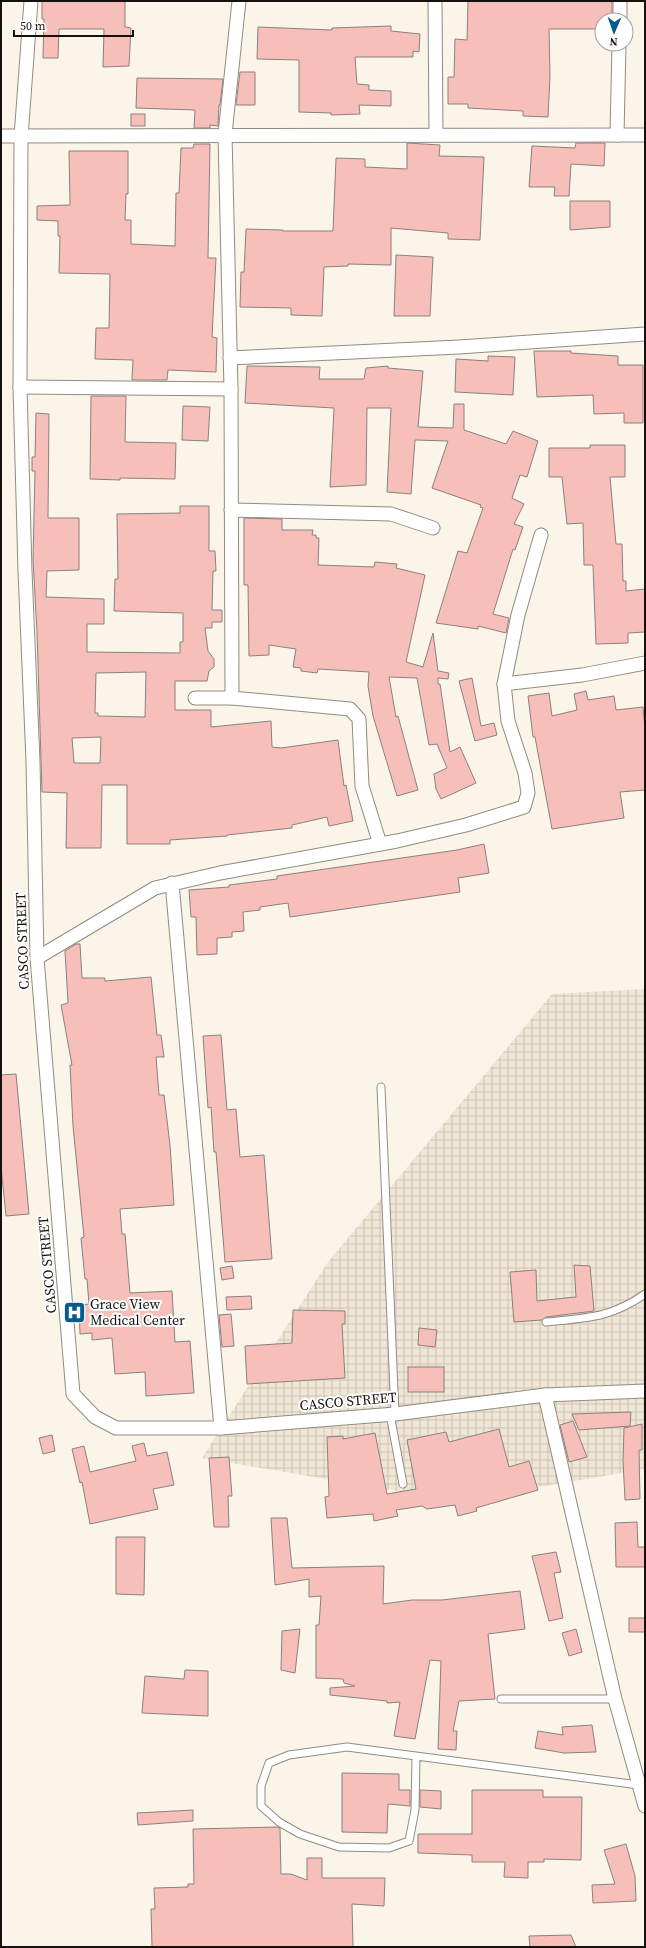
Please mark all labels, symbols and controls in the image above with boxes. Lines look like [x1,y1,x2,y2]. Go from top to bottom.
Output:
scale bar [14,12,133,38]
north arrow [594,12,634,52]
text: 50 m [20,18,46,34]
text: N [609,34,618,49]
street label: CASCO STREET [10,892,34,990]
street label: CASCO STREET [33,1215,61,1314]
place label: Grace View Medical Center [90,1294,185,1330]
hospital icon: Grace View Medical Center [62,1299,88,1325]
street label: CASCO STREET [299,1387,398,1415]

